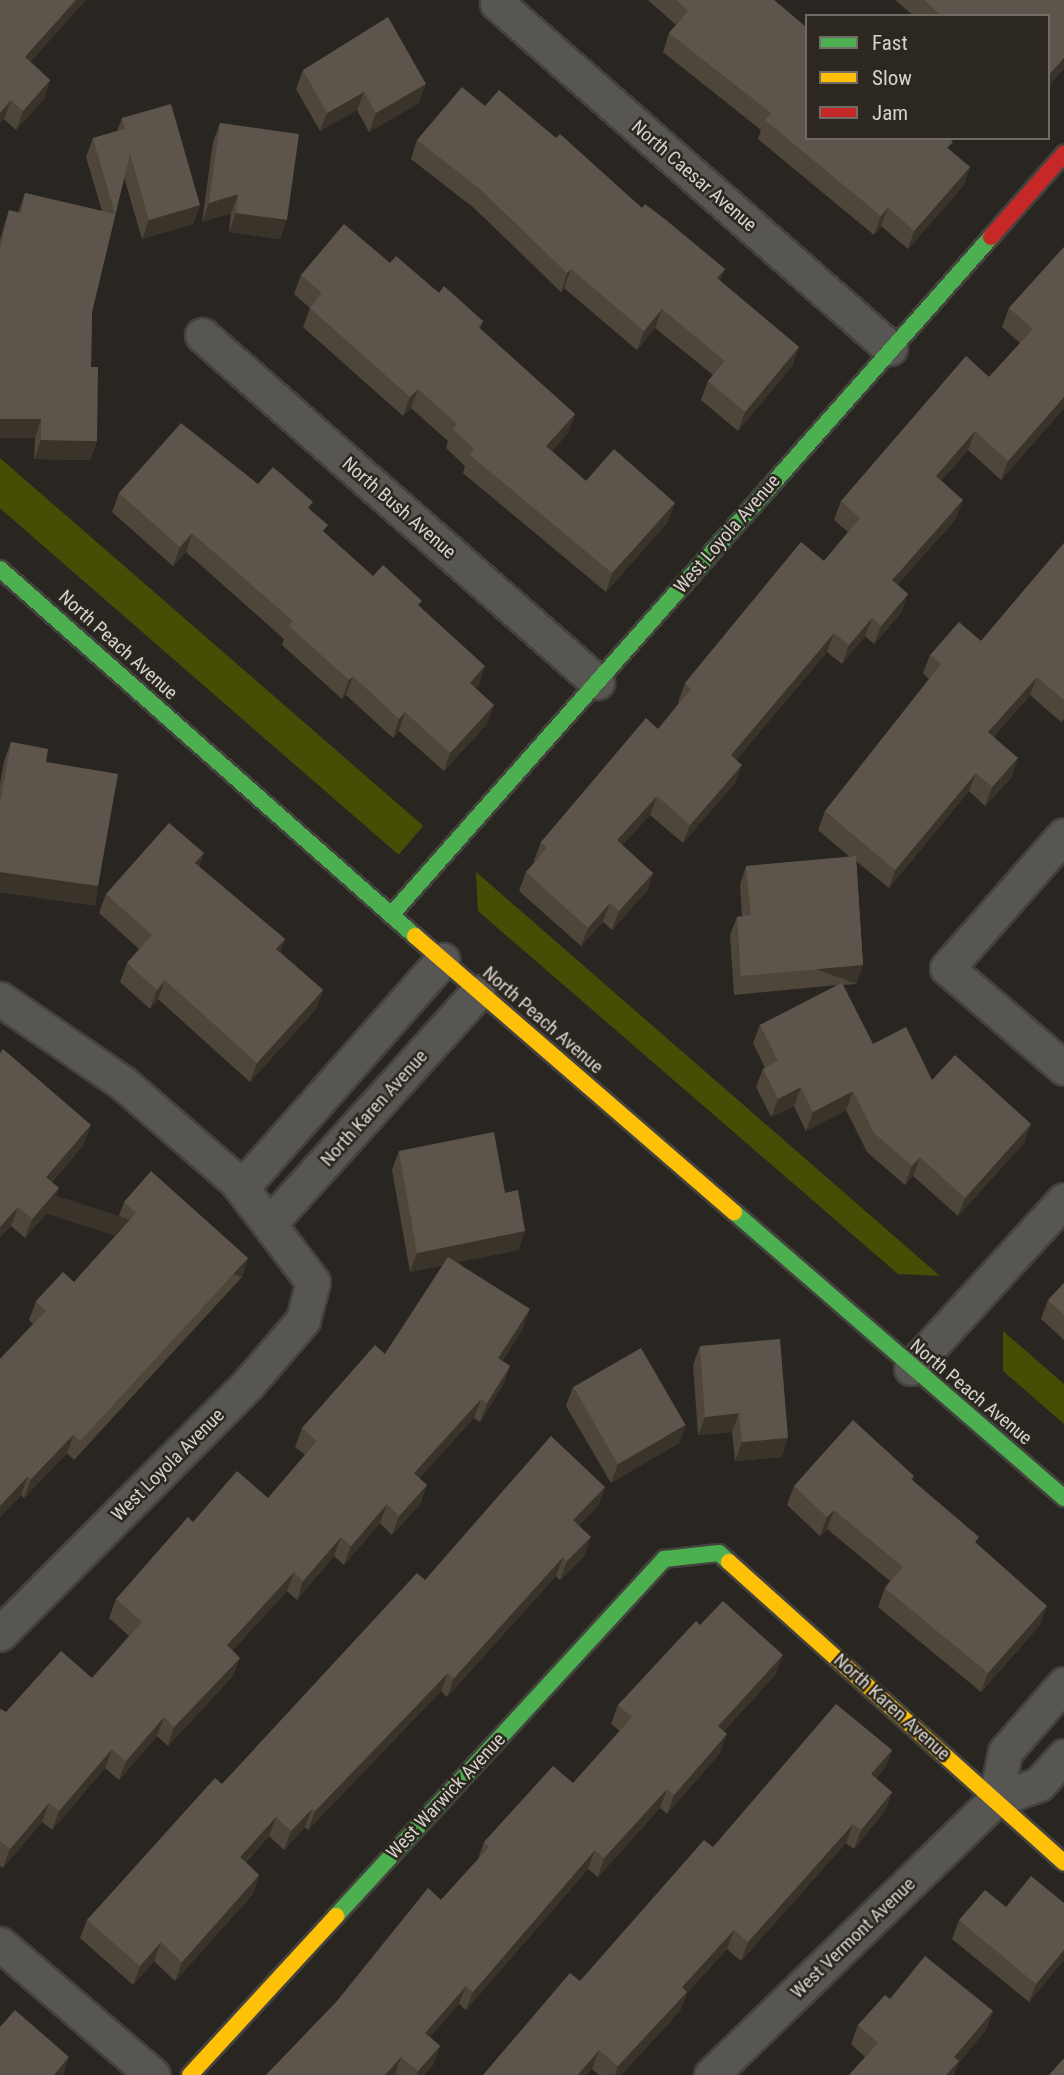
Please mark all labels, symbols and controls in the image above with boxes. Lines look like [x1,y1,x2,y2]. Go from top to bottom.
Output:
legend [805,14,1050,140]
text: Fast [872,31,908,55]
text: Slow [872,66,912,90]
text: Jam [872,101,908,125]
street label: North Caesar Avenue [627,116,761,236]
street label: North Bush Avenue [337,452,461,564]
street label: West Loyola Avenue [669,470,785,598]
street label: North Peach Avenue [54,586,182,704]
street label: North Peach Avenue [478,961,608,1079]
street label: North Karen Avenue [316,1045,432,1171]
street label: North Peach Avenue [905,1334,1037,1450]
street label: West Loyola Avenue [107,1404,229,1526]
street label: North Karen Avenue [829,1649,955,1765]
street label: West Warwick Avenue [382,1728,510,1864]
street label: West Vermont Avenue [786,1873,920,2003]

